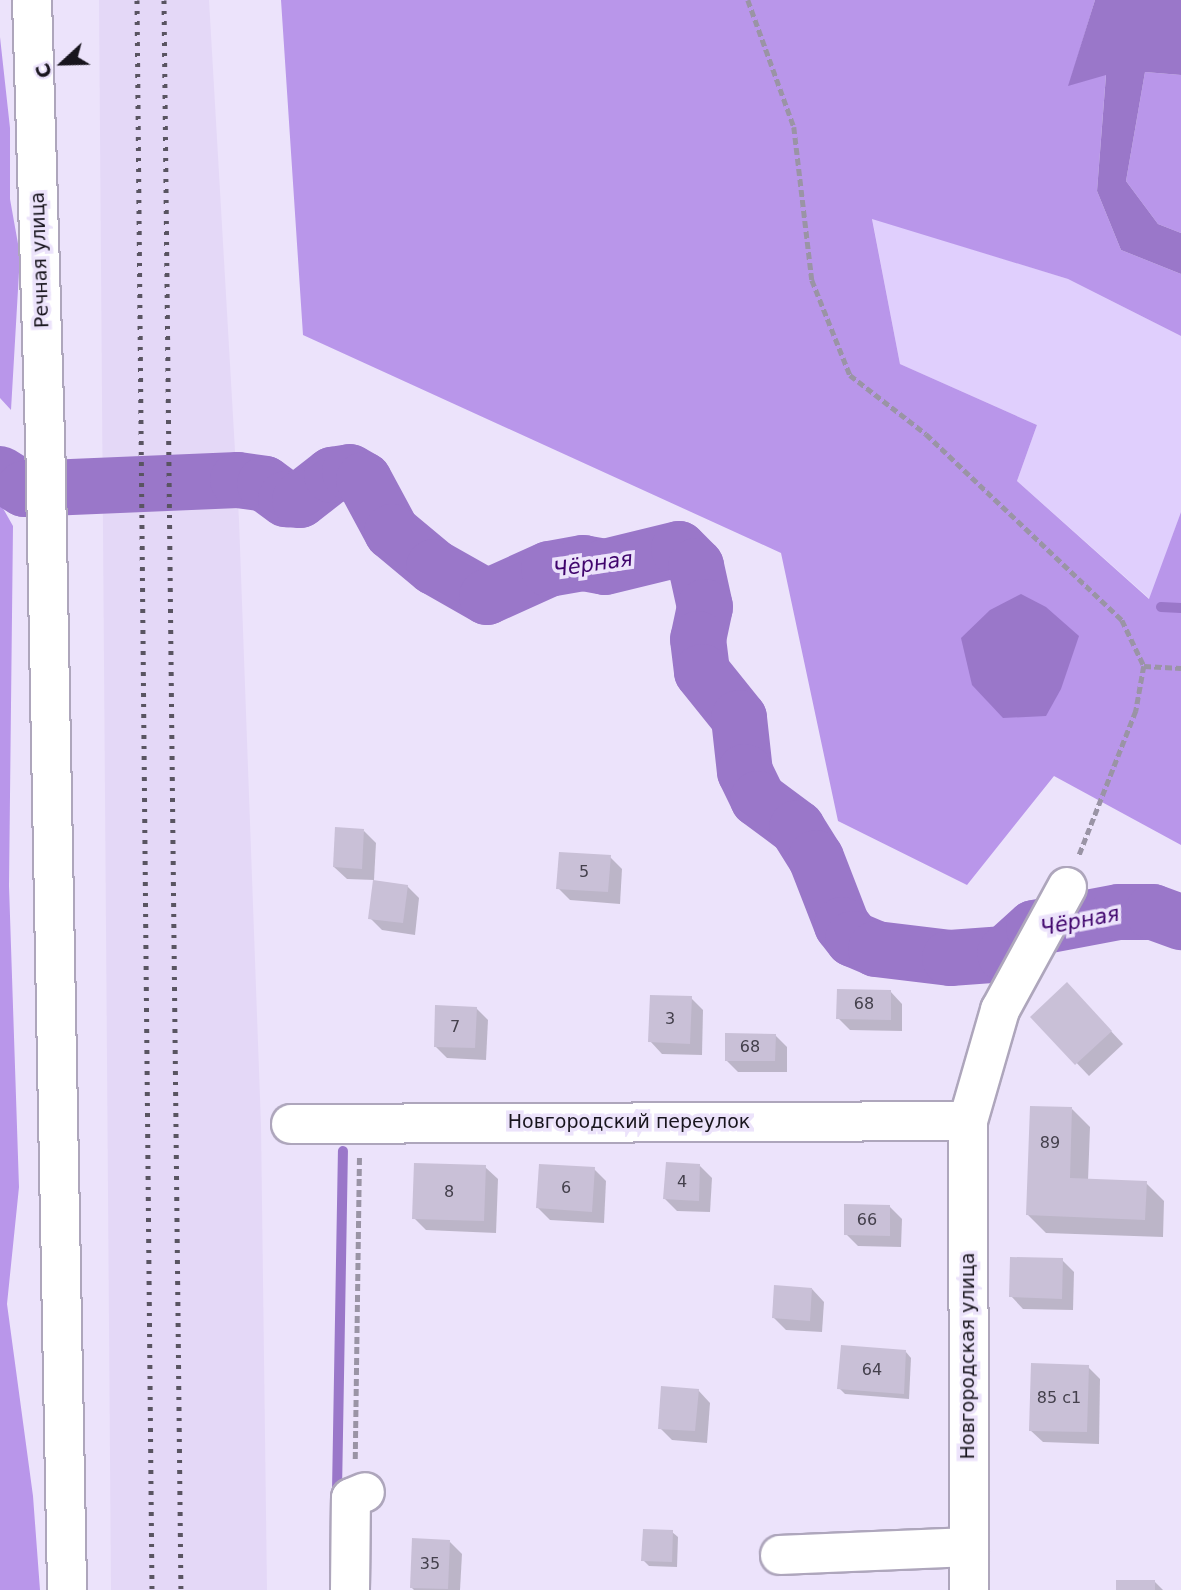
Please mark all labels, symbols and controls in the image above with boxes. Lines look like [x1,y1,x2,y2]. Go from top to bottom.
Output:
north arrow [28,28,98,98]
text: С [31,60,56,81]
street label: Речная улица [26,192,54,328]
water label: Чёрная [552,546,634,582]
house number: 5 [579,862,589,882]
water label: Чёрная [1038,901,1122,941]
house number: 68 [854,994,874,1014]
house number: 3 [665,1009,675,1029]
house number: 7 [450,1017,460,1037]
house number: 68 [740,1037,760,1057]
street label: Новгородский переулок [508,1111,750,1133]
house number: 89 [1040,1133,1060,1153]
house number: 4 [677,1172,687,1192]
house number: 6 [561,1178,571,1198]
house number: 8 [444,1182,454,1202]
house number: 66 [857,1210,877,1230]
street label: Новгородская улица [957,1253,979,1459]
house number: 64 [862,1360,882,1380]
house number: 85 с1 [1037,1388,1081,1408]
house number: 35 [420,1554,440,1574]

